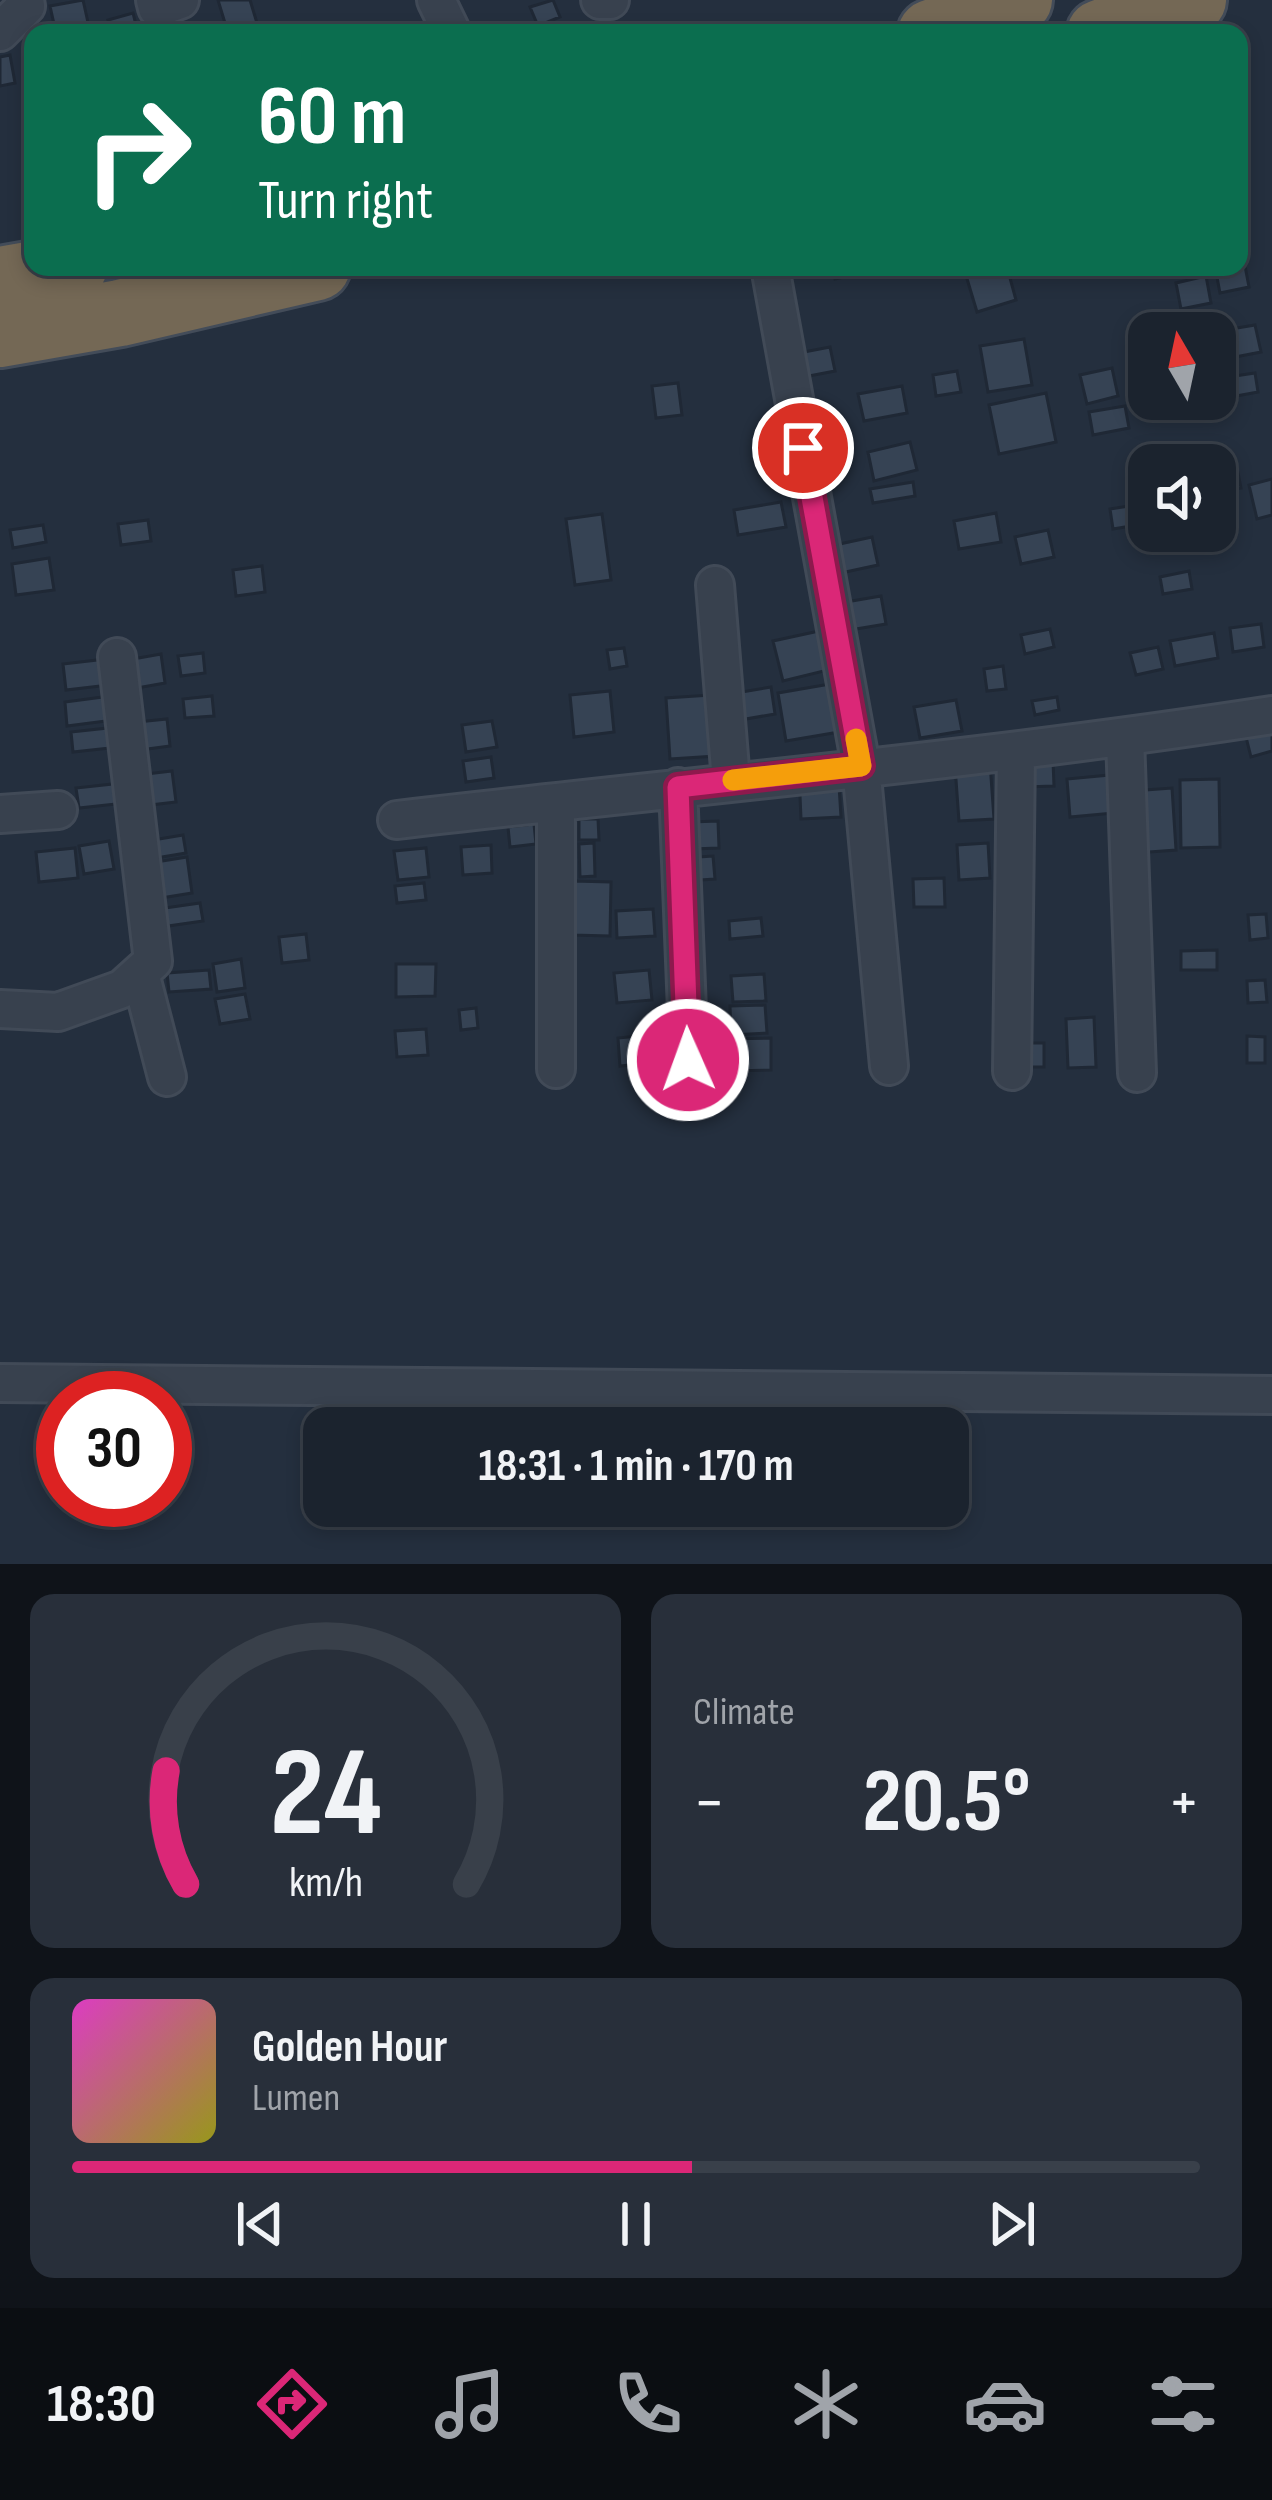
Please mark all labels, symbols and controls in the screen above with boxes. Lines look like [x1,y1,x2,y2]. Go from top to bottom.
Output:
text: 60 m [258,67,406,168]
icon: right [60,72,216,228]
text: Turn right [258,169,433,234]
north arrow [1128,312,1236,420]
map controls [1128,312,1236,552]
pin [752,397,854,499]
icon: arrive [770,415,836,481]
button: sound [1128,444,1236,552]
position arrow [625,997,751,1123]
speed limit sign: 30 [36,1371,192,1527]
text: 18:31 · 1 min · 170 m [478,1439,794,1494]
text: Climate [693,1689,795,1736]
text: 24 [269,1721,382,1870]
text: 20.5° [862,1749,1031,1857]
text: − [693,1764,725,1843]
text: + [1168,1764,1200,1843]
text: km/h [288,1857,363,1909]
text: Golden Hour [252,2020,447,2075]
text: Lumen [252,2075,340,2122]
icon: previous [227,2191,293,2257]
icon: pause [603,2191,669,2257]
icon: next [979,2191,1045,2257]
icon: directions [250,2362,334,2446]
icon: music [428,2362,512,2446]
icon: phone [606,2362,690,2446]
icon: climate [784,2362,868,2446]
icon: car [963,2362,1047,2446]
icon: filters [1141,2362,1225,2446]
text: 18:30 [47,2372,156,2437]

